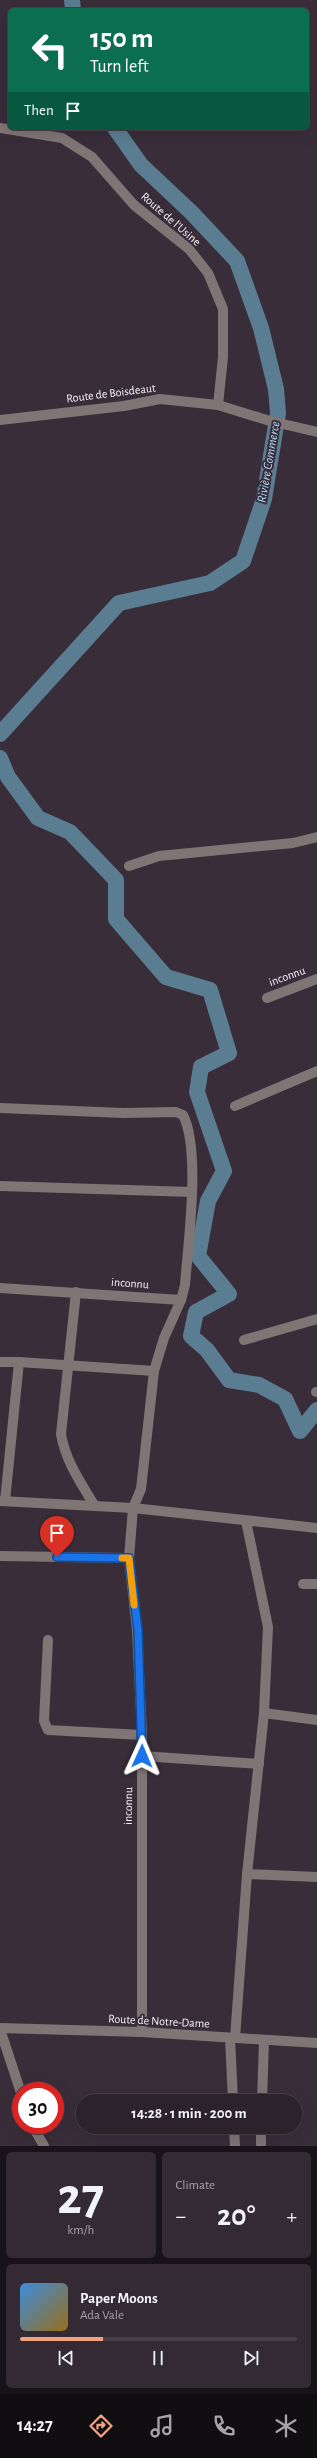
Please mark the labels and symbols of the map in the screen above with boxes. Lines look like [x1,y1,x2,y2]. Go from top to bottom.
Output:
street label: Route de l'Usine [139,190,203,248]
street label: Route de Boisdeaut [66,382,157,404]
water label: Rivière Commerce [255,420,283,504]
street label: inconnu [267,964,307,988]
street label: inconnu [111,1276,149,1290]
pin [40,1516,74,1557]
position arrow [121,1735,163,1777]
street label: inconnu [122,1787,134,1825]
street label: Route de Notre-Dame [108,2012,210,2030]
speed limit sign: 30 [12,2082,64,2134]

